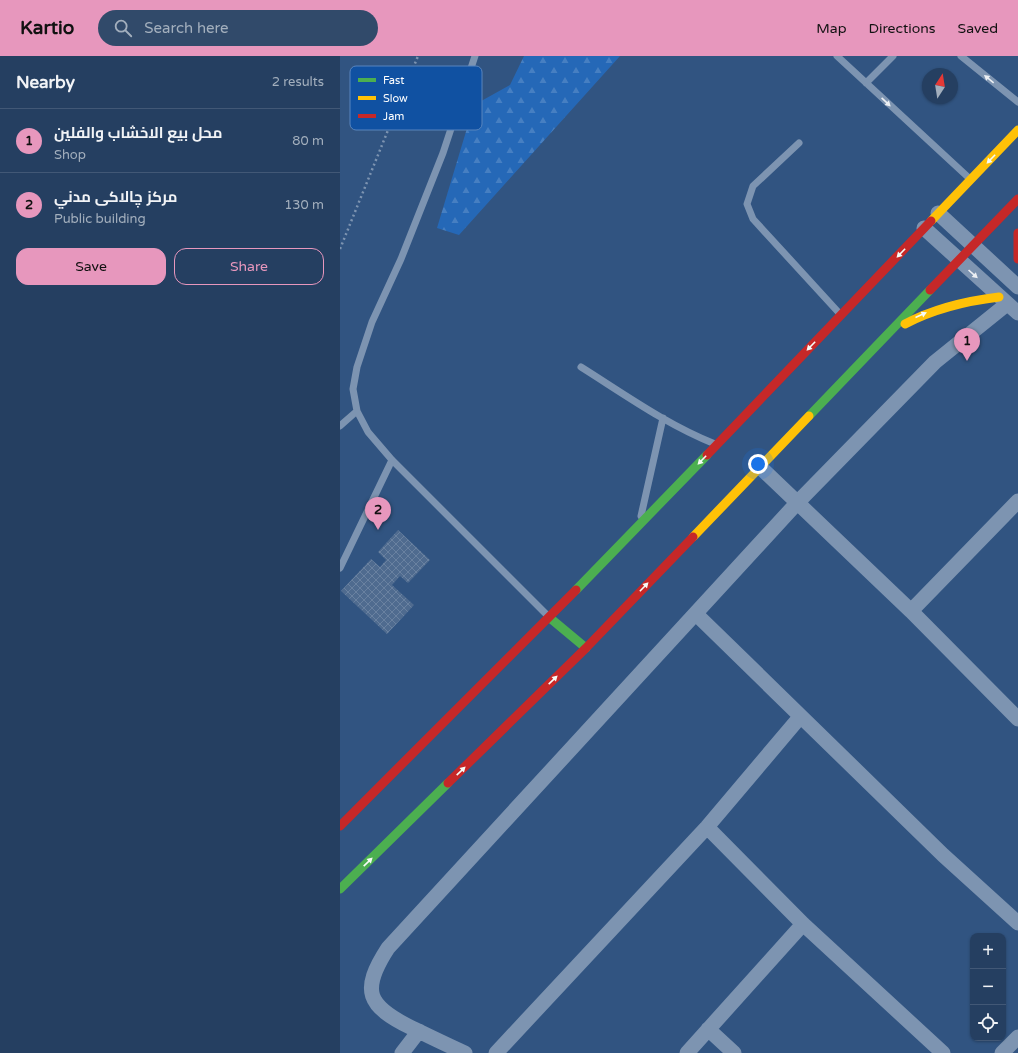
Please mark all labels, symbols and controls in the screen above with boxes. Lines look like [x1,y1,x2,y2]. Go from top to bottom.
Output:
search box [98,10,378,46]
text: Kartio [20,17,74,39]
icon: search [112,17,134,39]
text: Search here [144,19,229,37]
text: Map [816,20,847,37]
text: Directions [869,20,936,37]
text: Saved [958,20,998,37]
legend [350,66,482,130]
north arrow [922,68,958,104]
text: Nearby [16,72,75,93]
text: 2 results [272,74,324,90]
text: Fast [383,74,404,87]
one-way arrow [984,75,995,83]
text: Slow [383,92,408,105]
one-way arrow [881,97,891,107]
text: Jam [383,110,404,123]
text: محل بيع الاخشاب والفلين [54,124,222,142]
text: 1 [25,133,33,149]
text: 80 m [292,133,324,149]
text: Shop [54,147,86,163]
one-way arrow [986,154,996,164]
text: مركز چالاکى مدني [54,188,177,206]
text: 2 [25,197,33,213]
text: 130 m [284,197,324,213]
text: Public building [54,211,146,227]
button: Save [16,248,166,285]
button: Share [174,248,324,285]
one-way arrow [897,248,906,257]
one-way arrow [969,269,978,278]
one-way arrow [916,312,928,318]
pin: 1 [954,328,980,361]
one-way arrow [806,341,816,351]
your location [748,454,768,474]
one-way arrow [697,455,707,465]
pin: 2 [365,497,391,530]
one-way arrow [639,582,649,592]
one-way arrow [548,675,558,685]
one-way arrow [456,766,466,776]
one-way arrow [363,857,373,867]
map controls [970,933,1006,1041]
button: + [970,933,1006,969]
button: − [970,969,1006,1005]
button: locate [970,1005,1006,1041]

